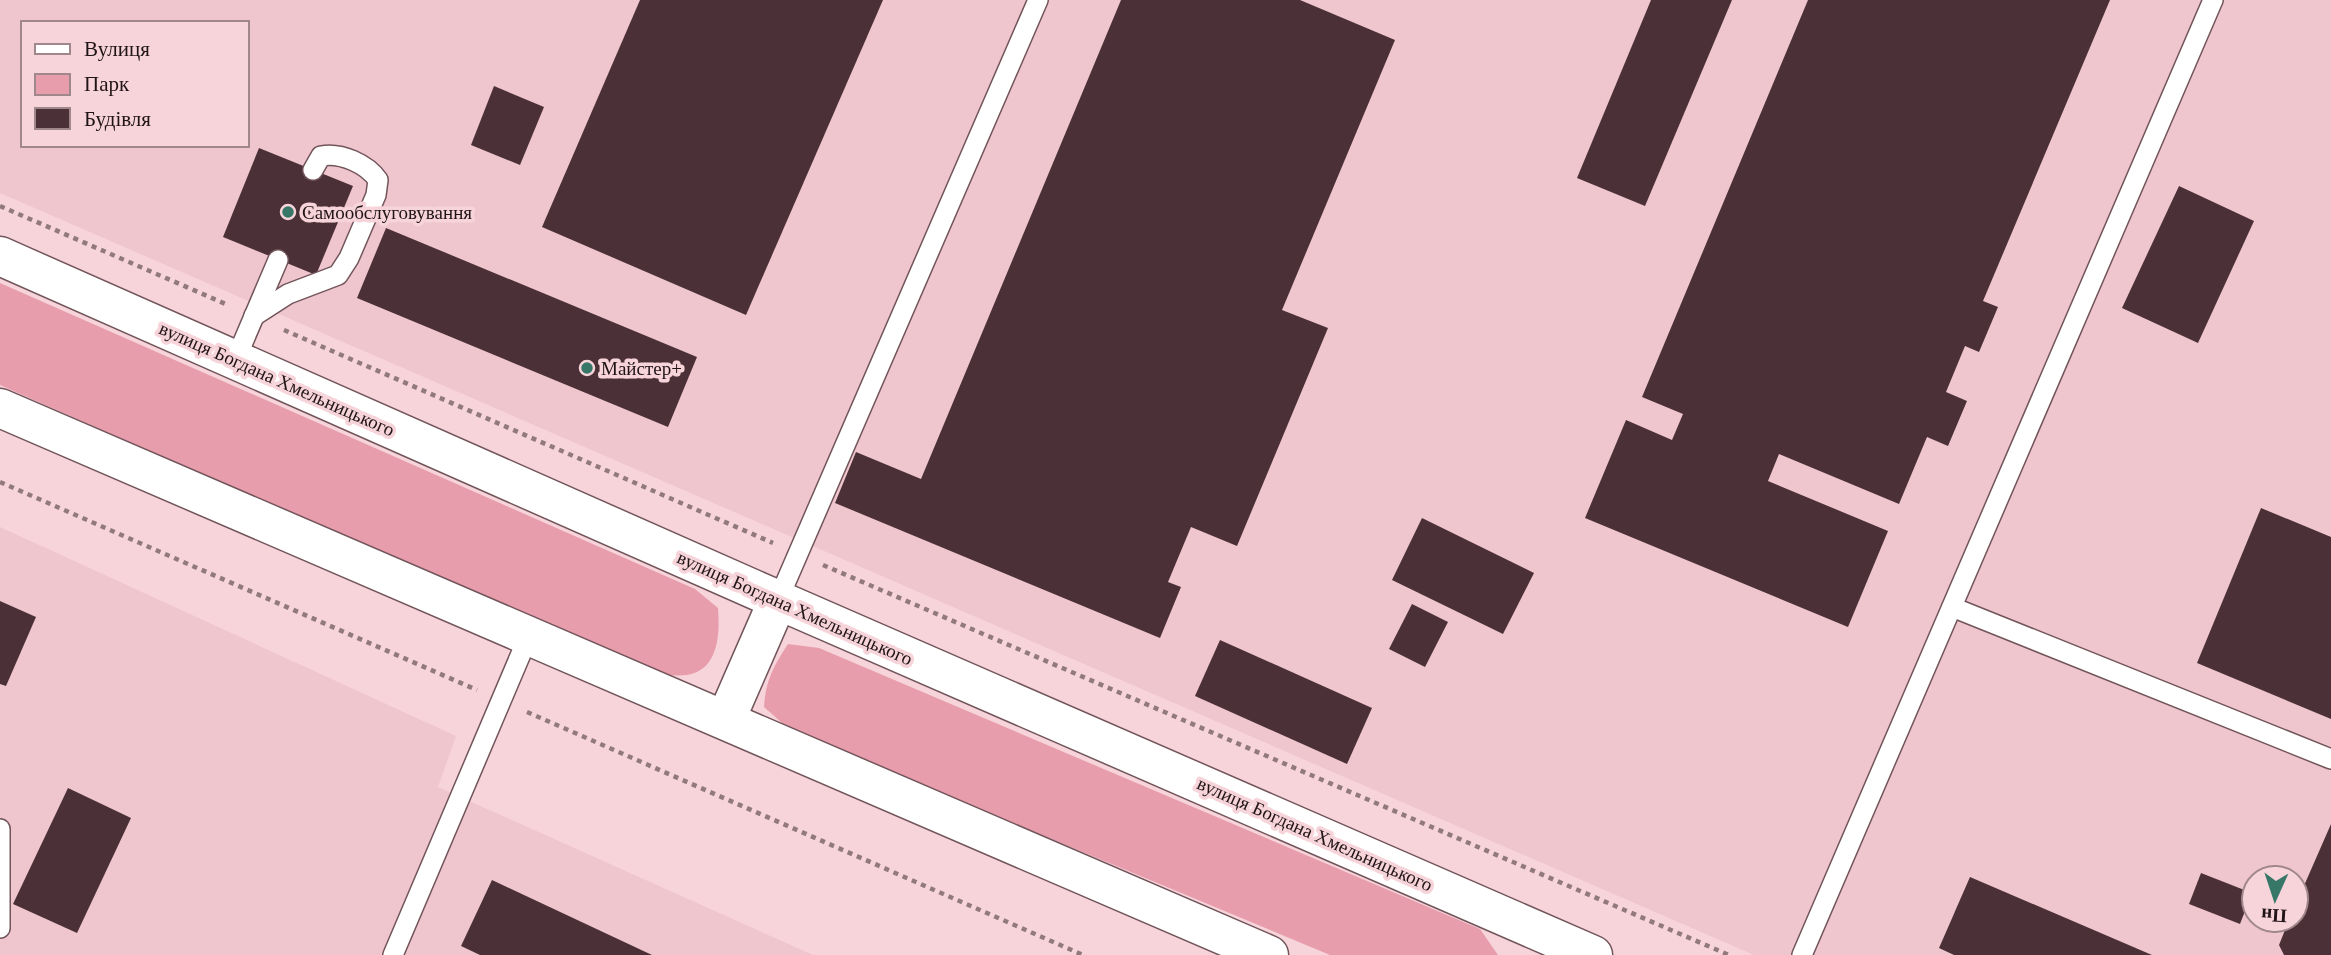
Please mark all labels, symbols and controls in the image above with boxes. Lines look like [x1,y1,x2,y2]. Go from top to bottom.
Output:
legend [21,21,248,147]
text: Вулиця [84,37,150,61]
text: Парк [84,72,130,96]
text: Будівля [84,107,151,131]
place label: Самообслуговування [302,202,472,223]
marker: Самообслуговування [280,204,296,220]
street label: вулиця Богдана Хмельницького [156,318,398,440]
place label: Майстер+ [601,358,682,379]
marker: Майстер+ [579,360,595,376]
street label: вулиця Богдана Хмельницького [674,547,916,669]
street label: вулиця Богдана Хмельницького [1194,773,1436,895]
north arrow [2240,864,2310,934]
text: Пн [2261,904,2288,927]

